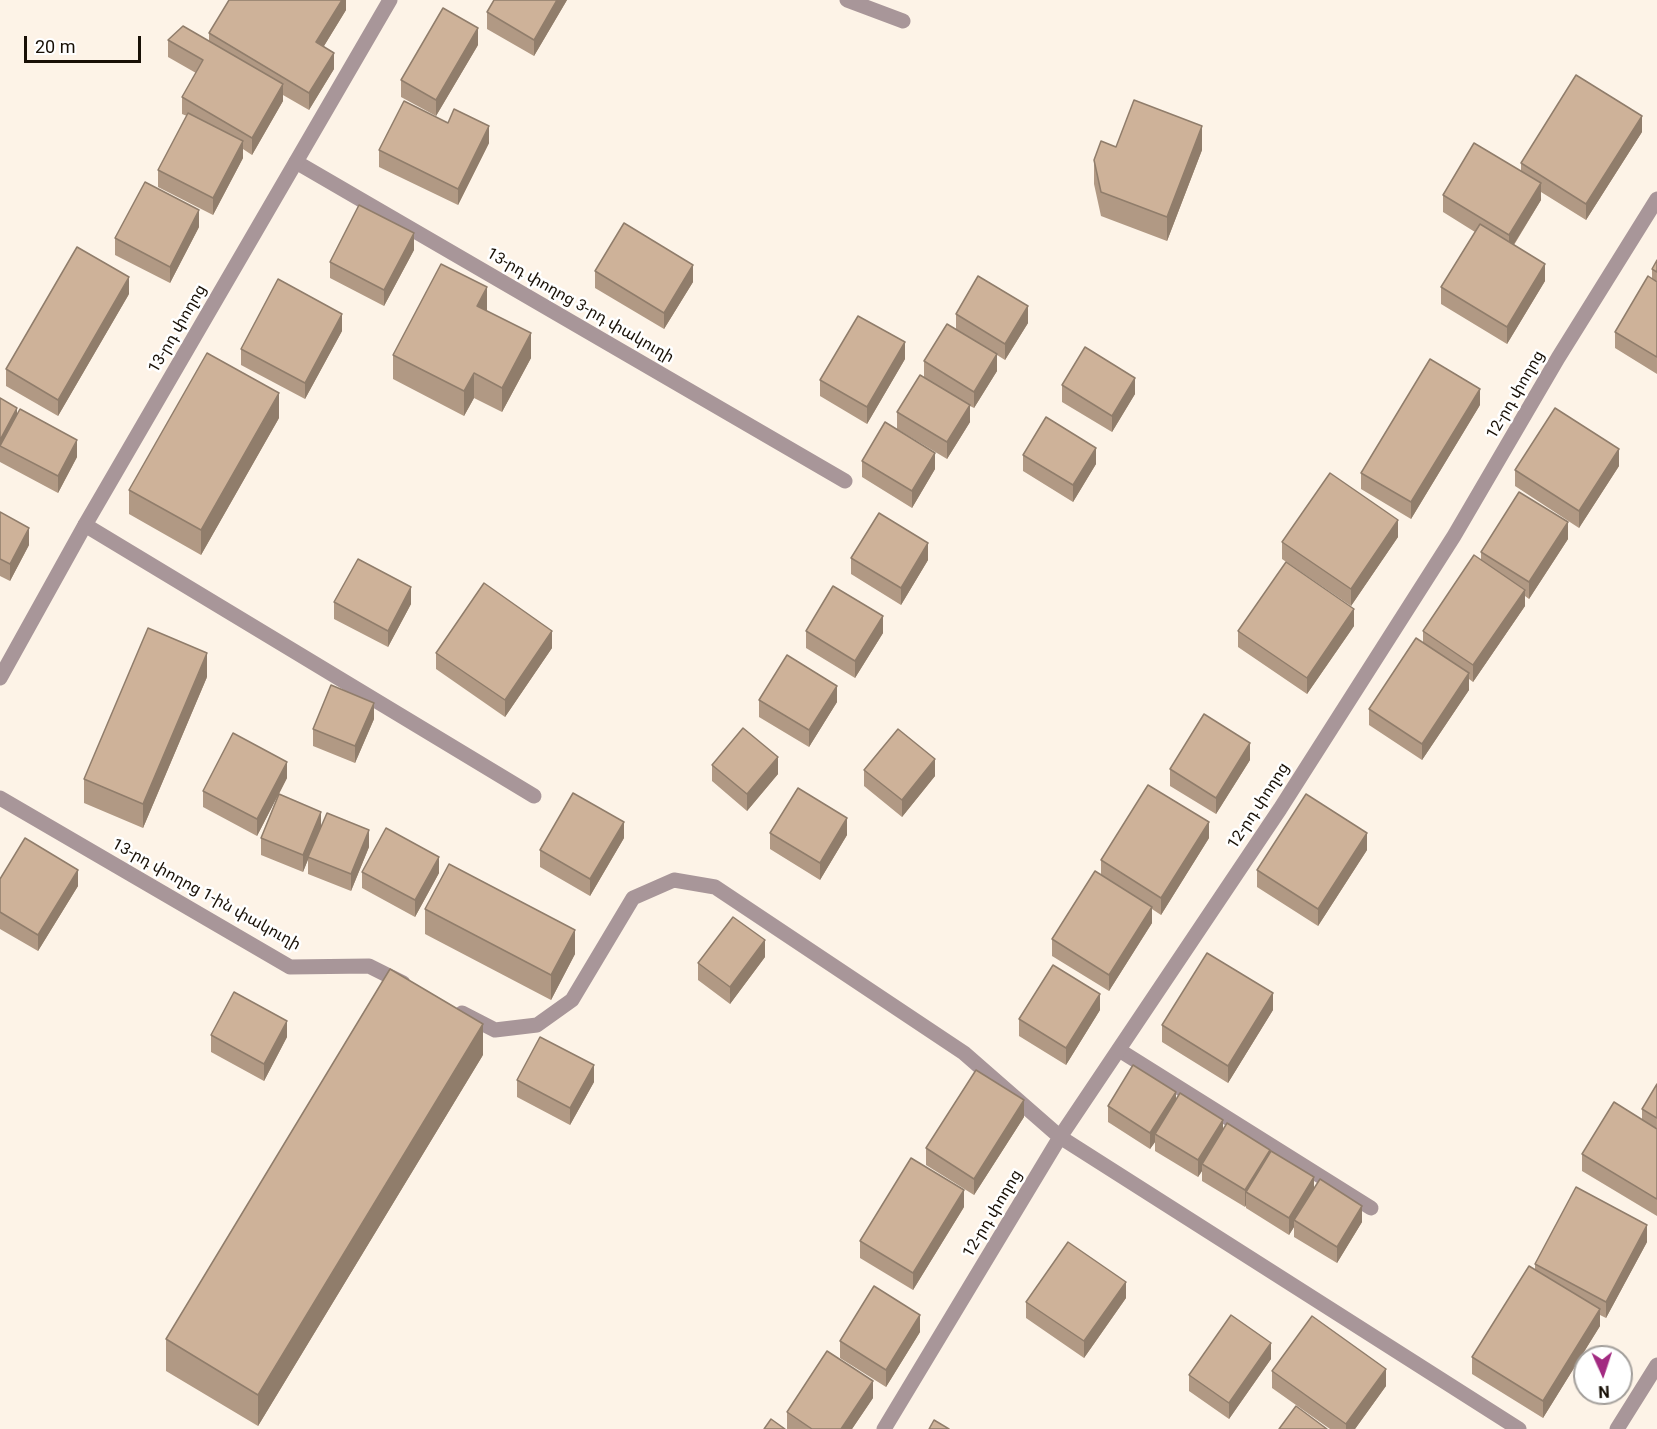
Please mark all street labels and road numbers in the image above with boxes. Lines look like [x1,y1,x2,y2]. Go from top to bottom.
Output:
street label: 13-րդ փողոց 3-րդ փակուղի [483,244,677,368]
street label: 13-րդ փողոց [145,281,211,377]
street label: 12-րդ փողոց [1483,347,1549,443]
street label: 12-րդ փողոց [1224,759,1294,853]
street label: 13-րդ փողոց 1-ին փակուղի [108,835,304,955]
street label: 12-րդ փողոց [959,1167,1027,1261]

